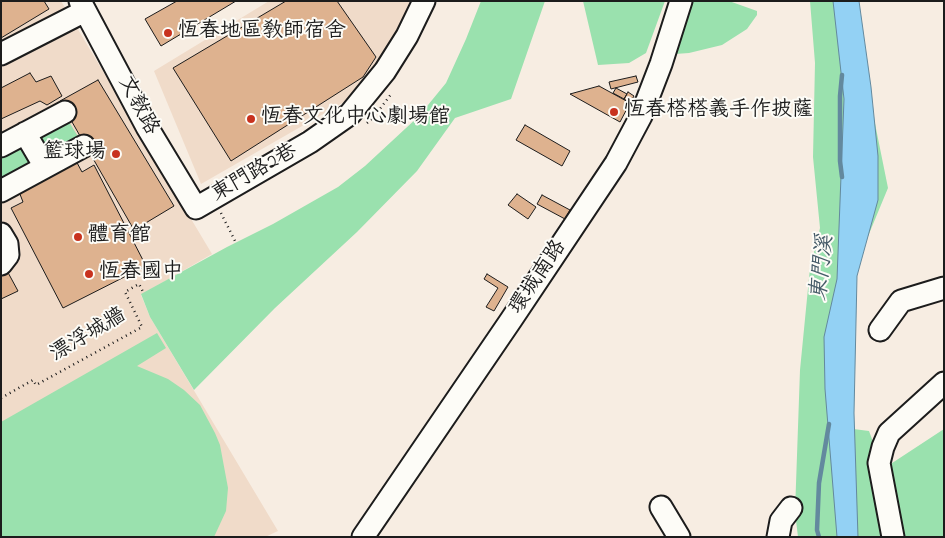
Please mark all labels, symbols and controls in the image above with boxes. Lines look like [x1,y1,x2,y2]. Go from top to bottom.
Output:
place label: 恆春地區教師宿舍 [178,20,346,46]
marker: 恆春地區教師宿舍 [162,27,174,39]
street label: 文教路 [111,72,163,140]
place label: 恆春榙榙義手作披薩 [624,99,813,125]
place label: 恆春文化中心劇場館 [261,106,450,132]
marker: 恆春榙榙義手作披薩 [608,106,620,118]
marker: 恆春文化中心劇場館 [245,113,257,125]
street label: 東門路2巷 [208,139,302,209]
place label: 籃球場 [43,141,106,167]
marker: 籃球場 [110,148,122,160]
place label: 體育館 [88,224,151,250]
marker: 體育館 [72,231,84,243]
water label: 東門溪 [807,234,841,302]
street label: 環城南路 [505,236,573,320]
place label: 恆春國中 [99,261,183,287]
marker: 恆春國中 [83,268,95,280]
street label: 漂浮城牆 [47,304,131,368]

